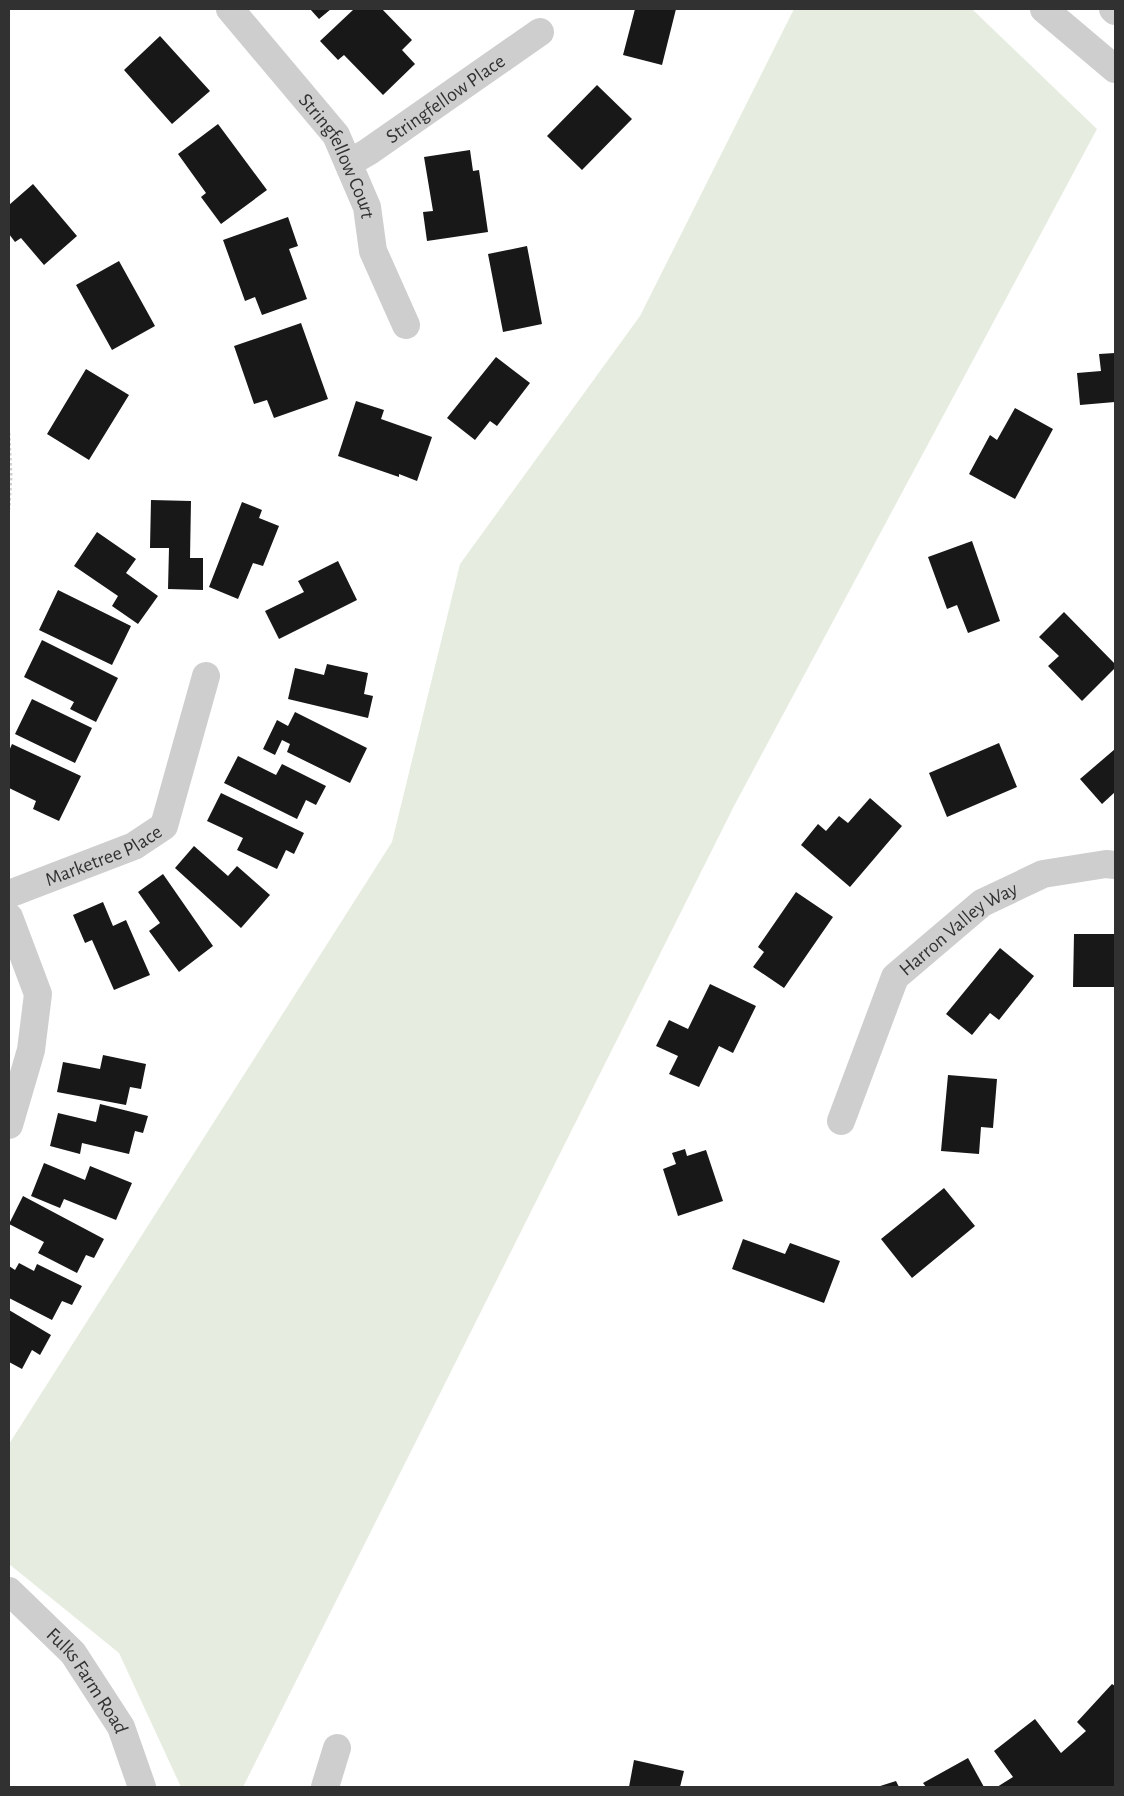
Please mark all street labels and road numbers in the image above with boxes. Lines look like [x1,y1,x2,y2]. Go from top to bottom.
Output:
street label: Stringfellow Place [383,51,509,147]
street label: Stringfellow Court [295,90,378,220]
street label: Marketree Place [42,821,166,890]
street label: Harron Valley Way [896,879,1021,980]
street label: Fulks Farm Road [42,1624,131,1736]

